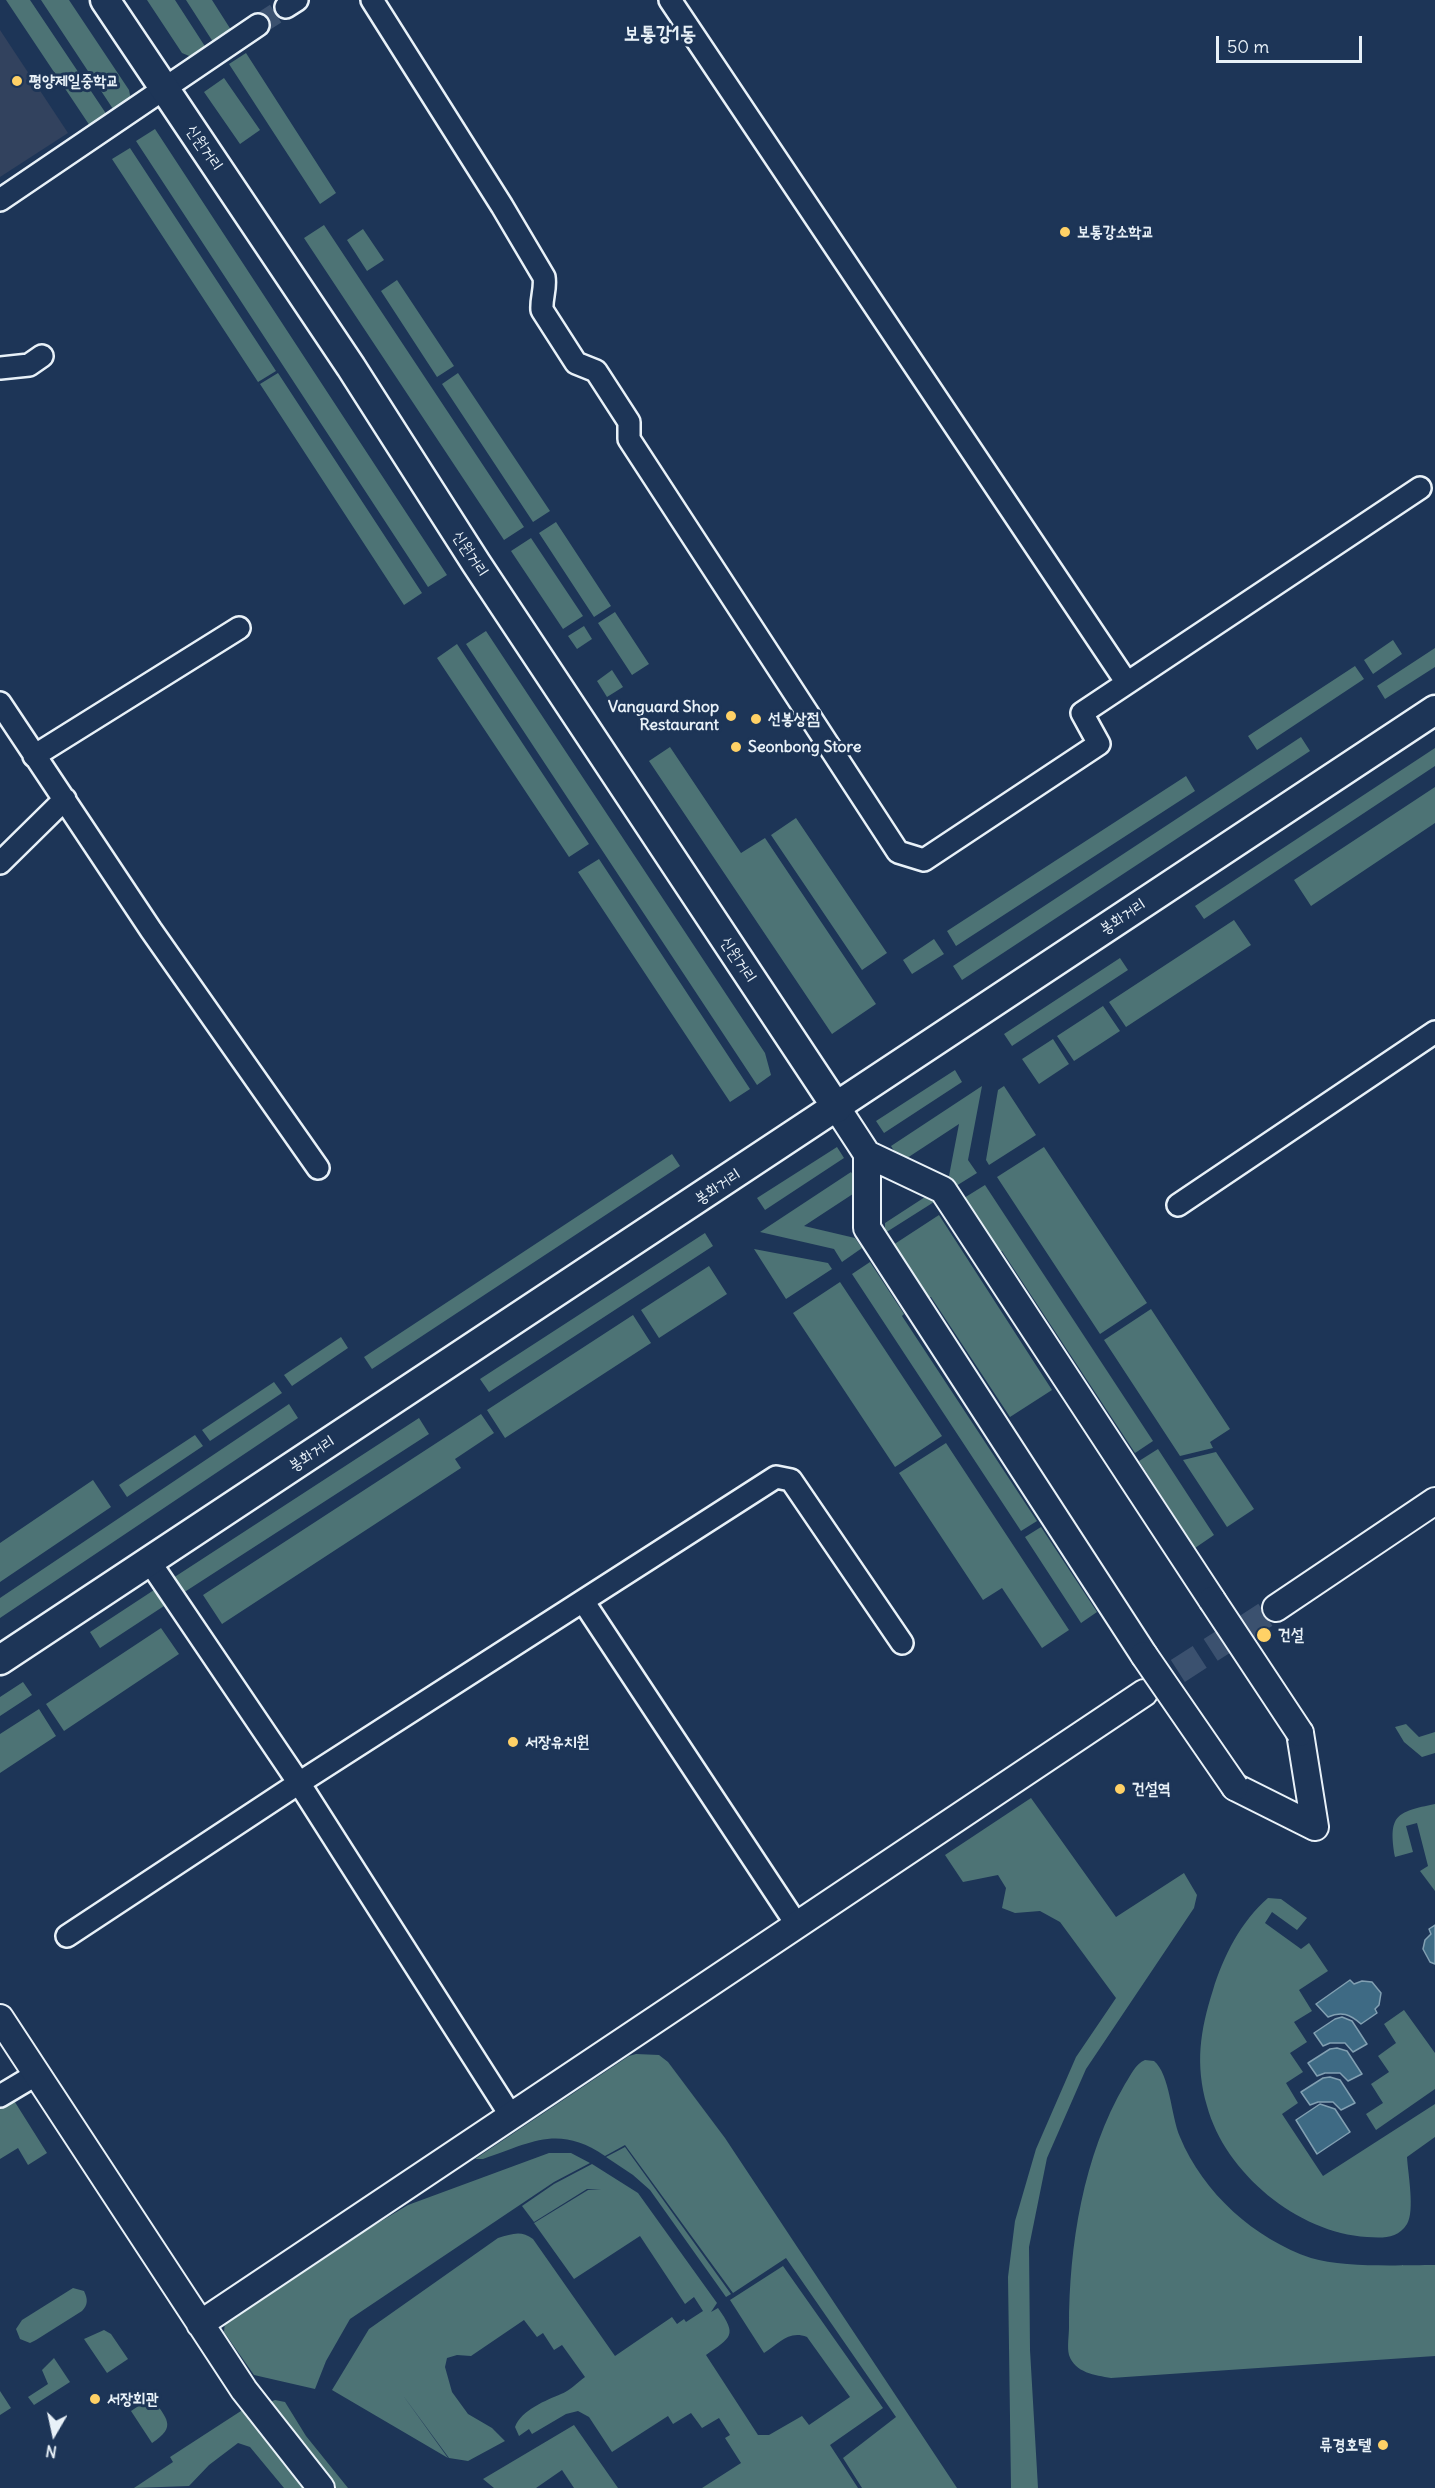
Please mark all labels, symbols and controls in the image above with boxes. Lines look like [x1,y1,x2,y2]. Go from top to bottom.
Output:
district label: 보통강1동 [624,22,696,46]
scale bar [1219,24,1364,62]
text: 50 m [1227,35,1269,58]
place label: 평양제일중학교 [29,71,119,91]
marker: 평양제일중학교 [10,74,24,88]
street label: 신원거리 [182,121,226,175]
place label: 보통강소학교 [1077,222,1154,242]
marker: 보통강소학교 [1058,225,1072,239]
street label: 신원거리 [448,527,492,581]
place label: Vanguard Shop Restaurant [608,697,719,735]
marker: Vanguard Shop Restaurant [724,709,738,723]
place label: 선봉상점 [768,709,820,729]
marker: 선봉상점 [749,712,763,726]
place label: Seonbong Store [748,737,861,757]
marker: Seonbong Store [729,740,743,754]
street label: 봉화거리 [1096,895,1150,939]
street label: 신원거리 [716,933,760,987]
street label: 봉화거리 [691,1165,745,1209]
street label: 봉화거리 [285,1432,339,1476]
place label: 건설 [1278,1625,1304,1645]
marker: 건설 [1255,1626,1273,1644]
place label: 서장유치원 [525,1732,589,1752]
marker: 서장유치원 [506,1735,520,1749]
place label: 건설역 [1132,1779,1171,1799]
marker: 건설역 [1113,1782,1127,1796]
place label: 서장회관 [107,2389,158,2409]
marker: 서장회관 [88,2392,102,2406]
north arrow [24,2404,84,2464]
place label: 류경호텔 [1320,2435,1371,2455]
marker: 류경호텔 [1376,2438,1390,2452]
text: N [44,2441,58,2463]

